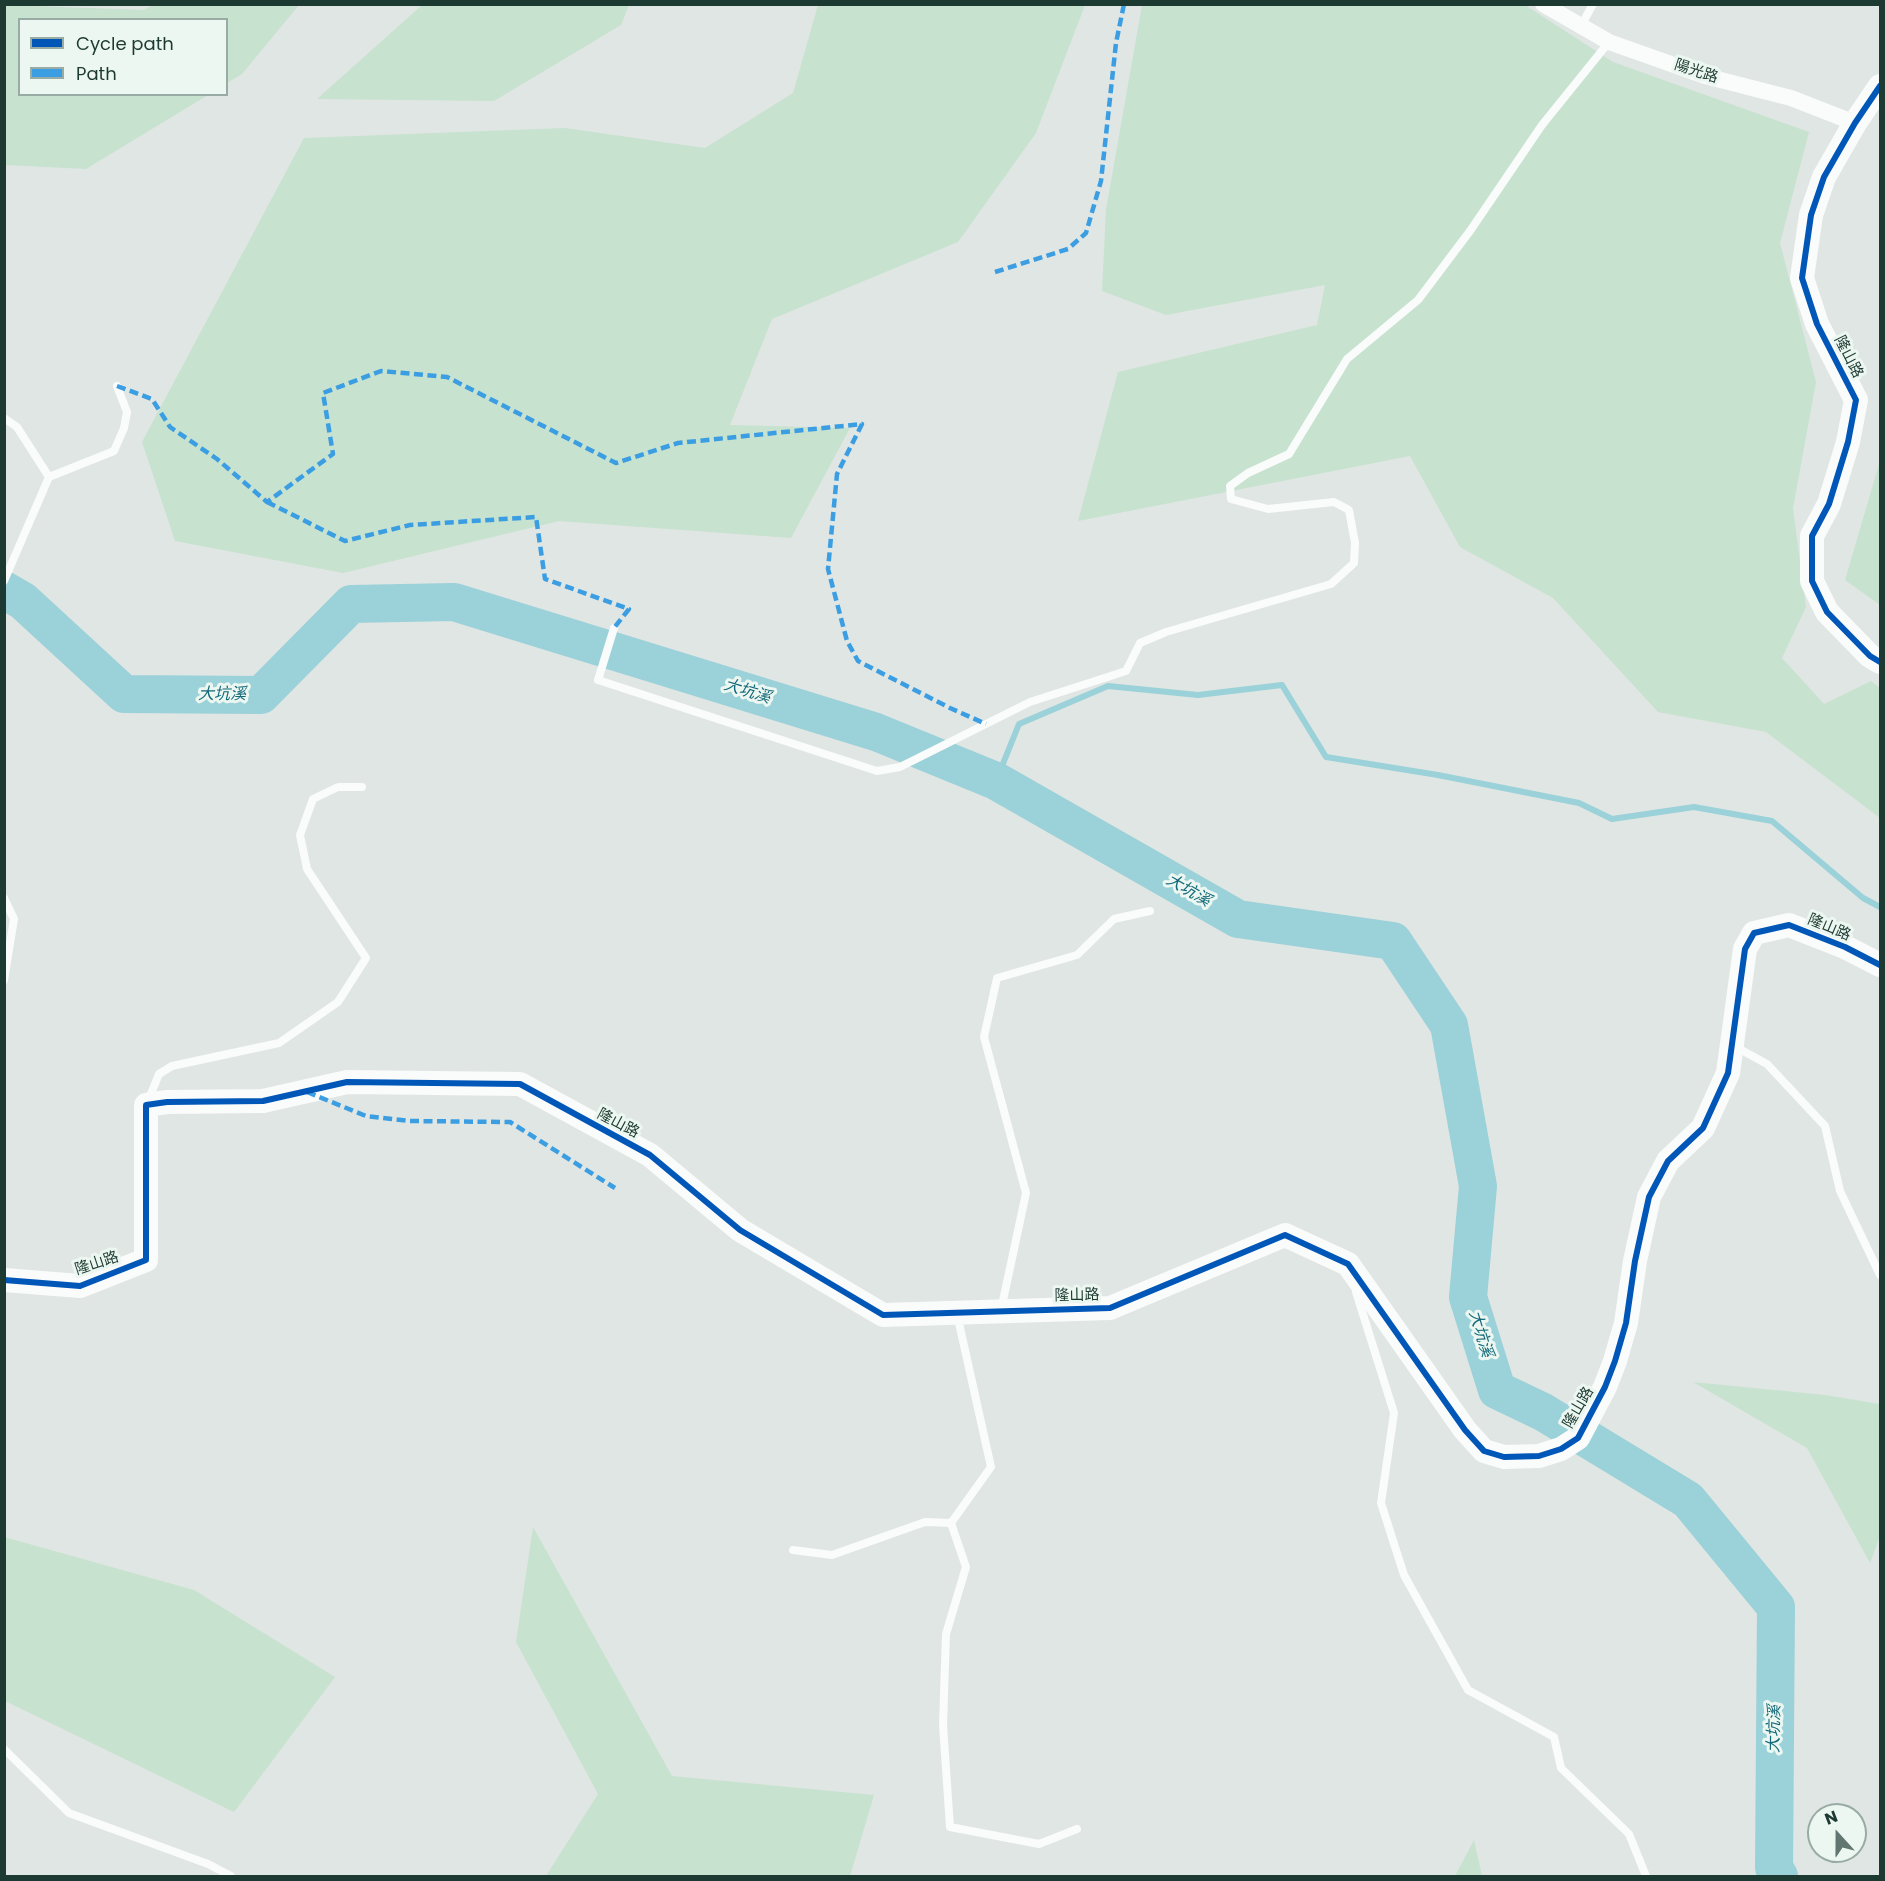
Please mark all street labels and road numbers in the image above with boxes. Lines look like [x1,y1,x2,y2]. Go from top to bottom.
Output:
street label: 陽光路 [1672,56,1720,88]
street label: 隆山路 [1830,333,1866,381]
street label: 隆山路 [1805,911,1853,945]
street label: 隆山路 [594,1105,642,1143]
street label: 隆山路 [73,1248,121,1280]
street label: 隆山路 [1054,1287,1100,1305]
street label: 隆山路 [1560,1384,1598,1432]

